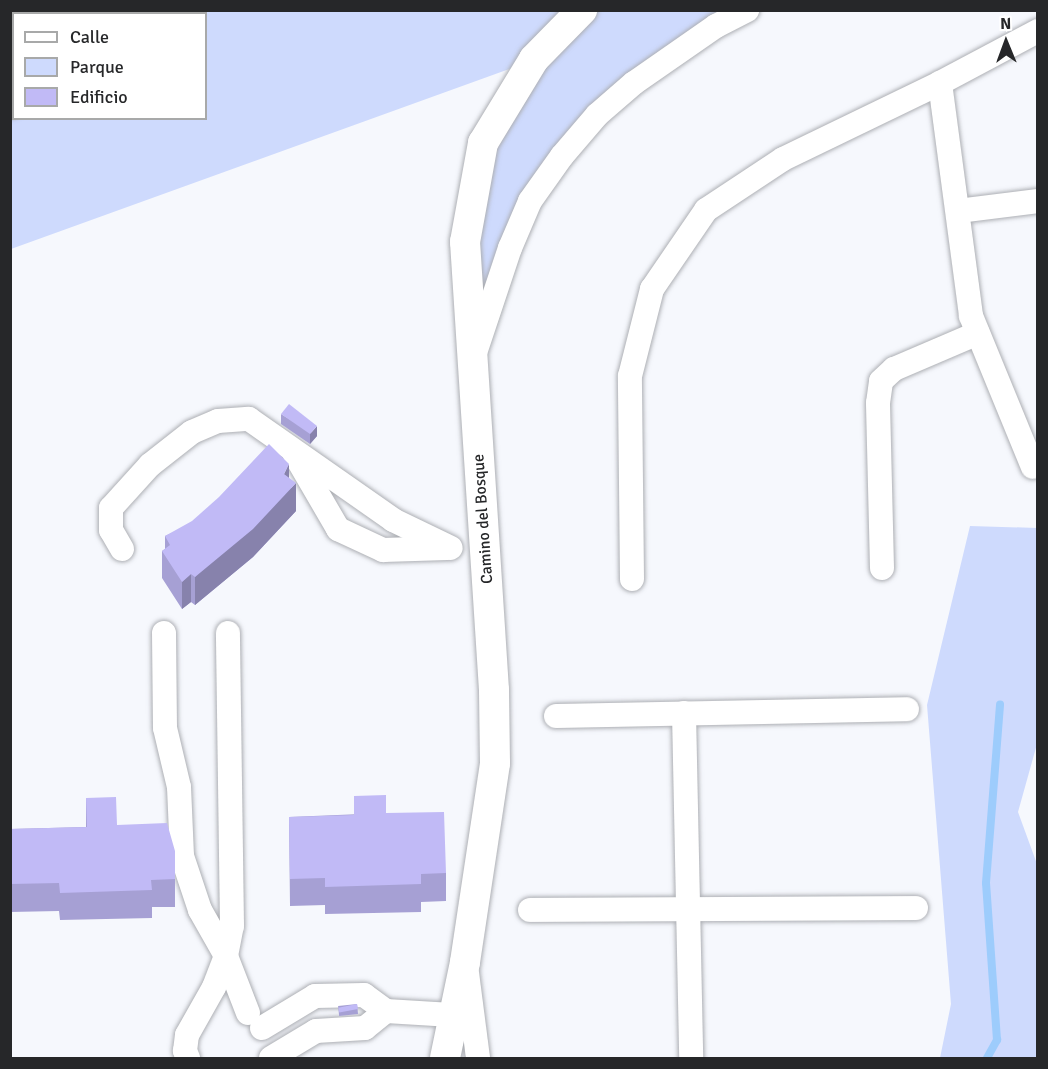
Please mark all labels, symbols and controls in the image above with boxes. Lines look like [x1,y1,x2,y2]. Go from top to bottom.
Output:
legend [12,12,207,120]
north arrow [976,12,1036,72]
text: N [1000,14,1011,34]
text: Calle [70,26,109,48]
text: Parque [70,56,124,78]
text: Edificio [70,86,128,108]
street label: Camino del Bosque [469,453,497,585]

